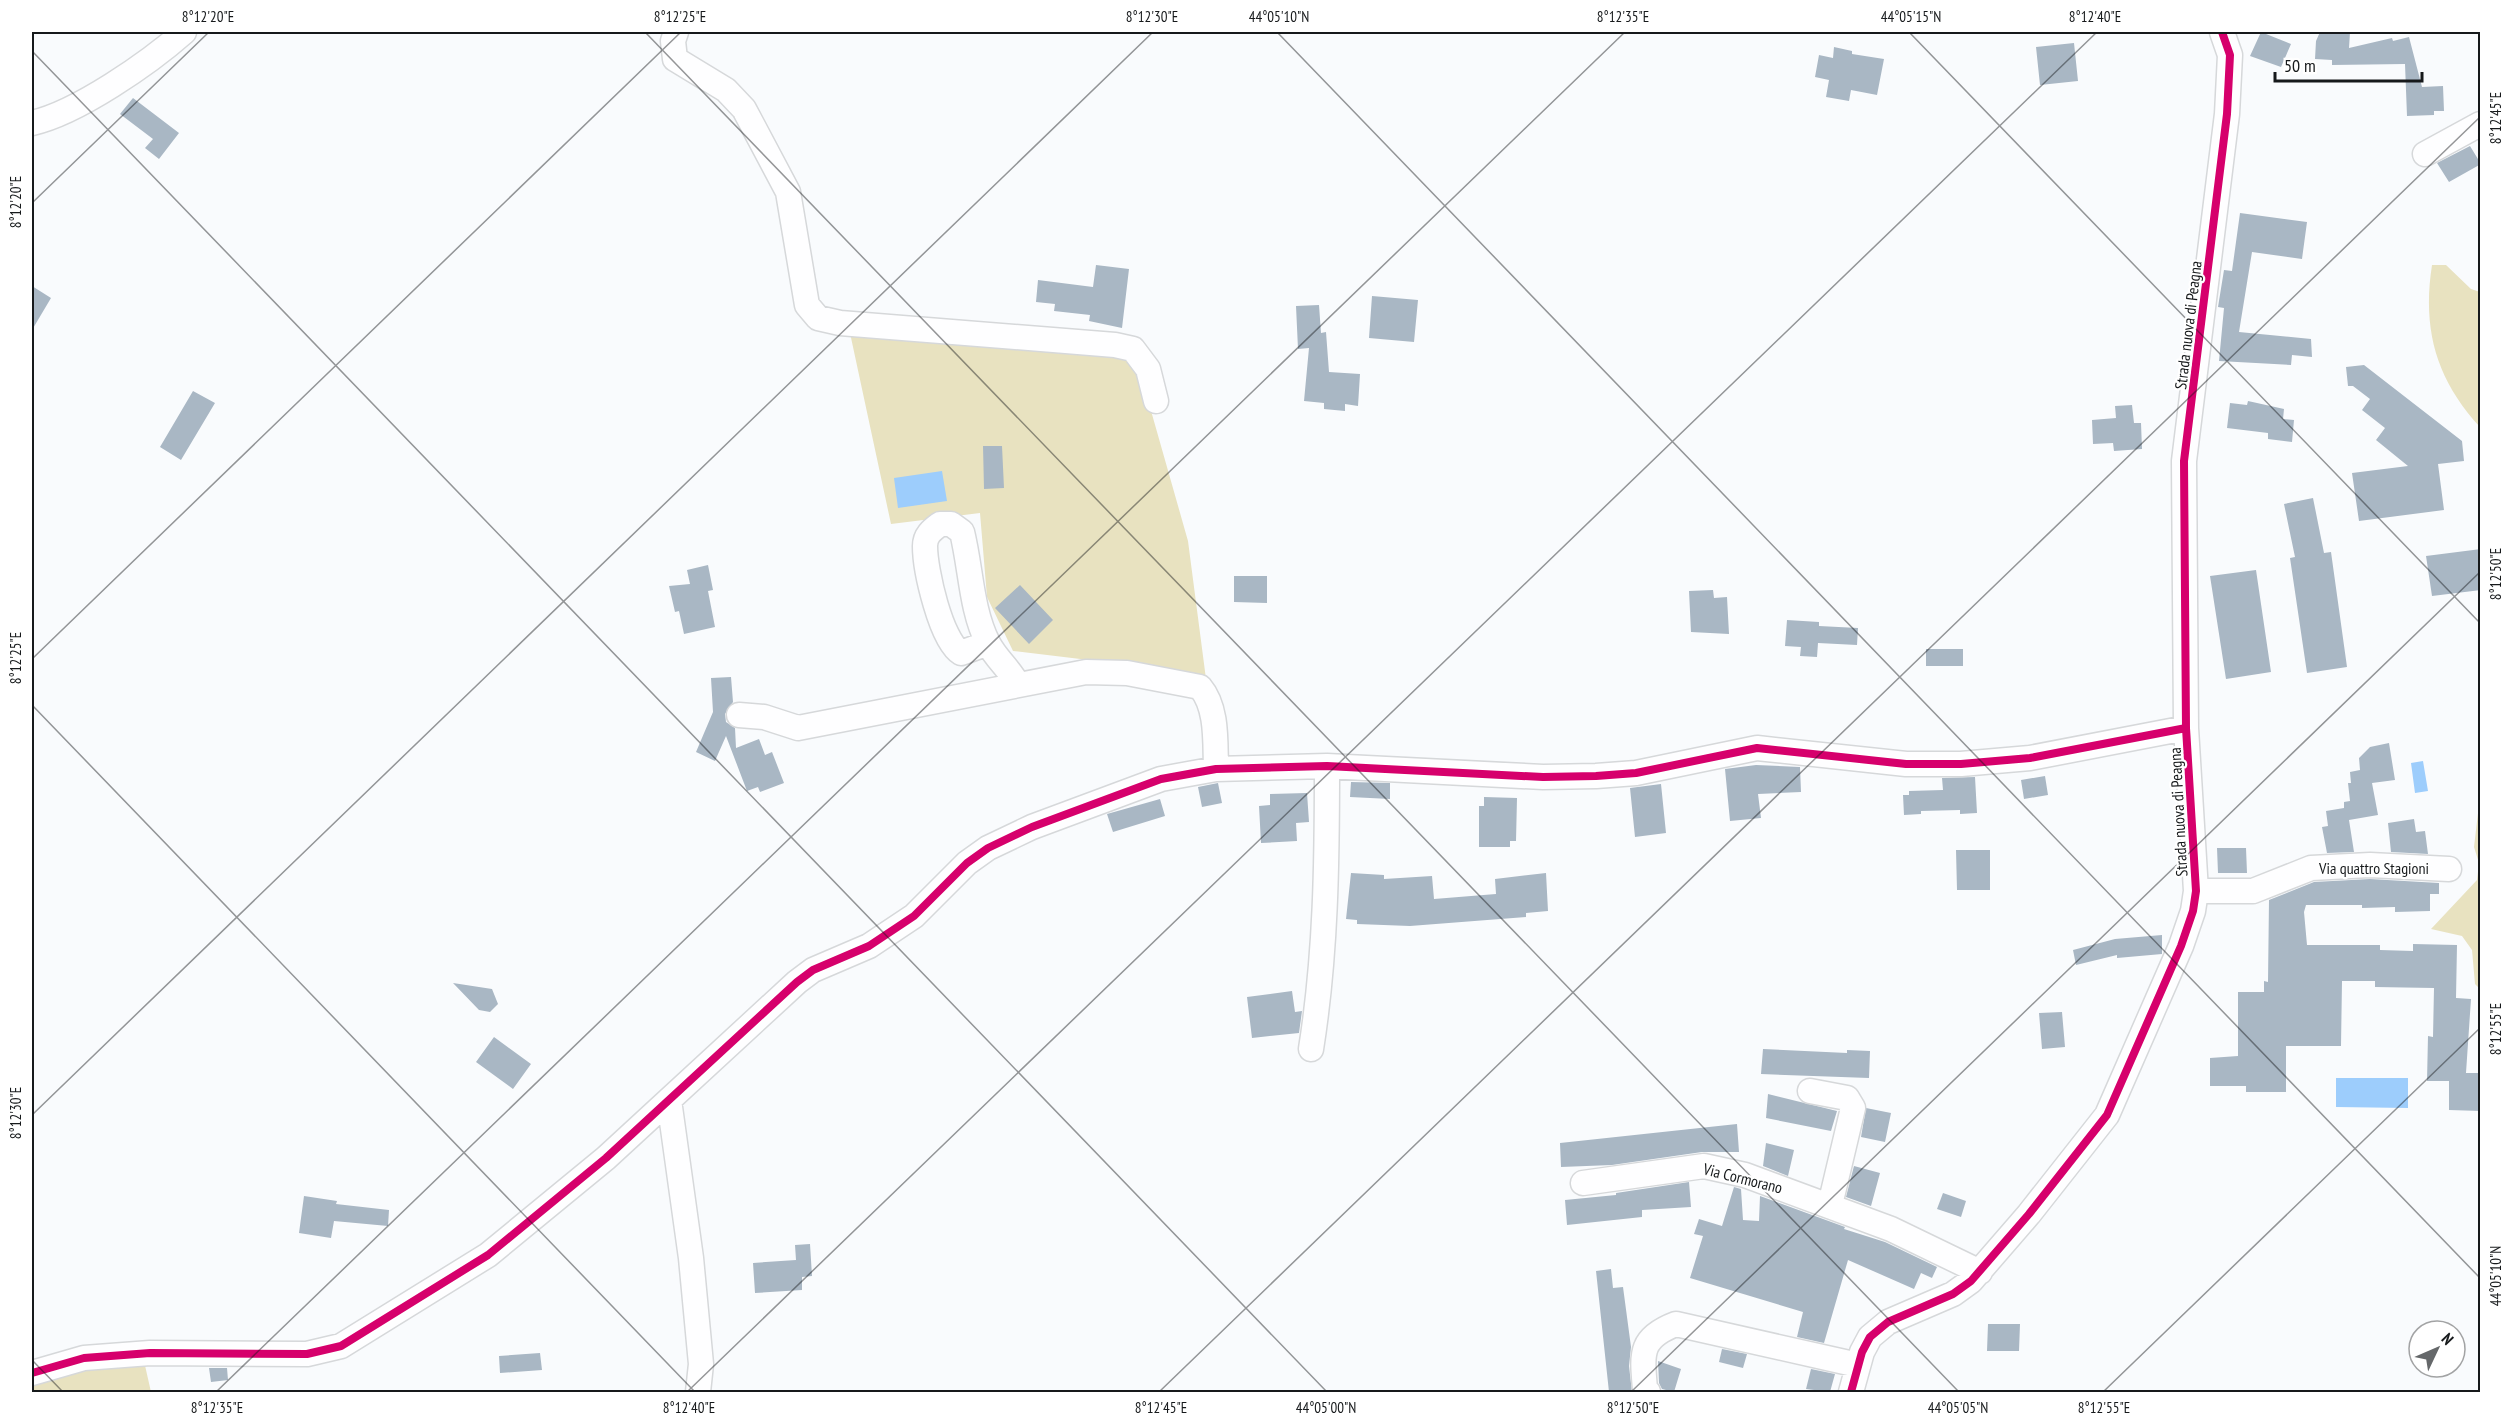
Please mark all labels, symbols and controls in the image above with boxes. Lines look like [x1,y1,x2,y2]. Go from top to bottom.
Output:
text: 8°12'20"E [182,7,234,26]
text: 8°12'25"E [654,7,706,26]
text: 8°12'30"E [1126,7,1178,26]
text: 44°05'10"N [1249,7,1309,26]
text: 8°12'35"E [1597,7,1649,26]
text: 44°05'15"N [1881,7,1941,26]
text: 8°12'40"E [2069,7,2121,26]
scale bar [2275,45,2422,83]
text: 50 m [2284,54,2316,77]
text: 8°12'45"E [2486,92,2505,144]
text: 8°12'20"E [6,176,25,228]
street label: Strada nuova di Peagna [2170,260,2206,390]
text: 8°12'50"E [2486,548,2505,600]
text: 8°12'25"E [6,632,25,684]
street label: Strada nuova di Peagna [2165,747,2191,877]
street label: Via quattro Stagioni [2318,858,2429,878]
text: 8°12'55"E [2486,1003,2505,1055]
text: 8°12'30"E [6,1087,25,1139]
street label: Via Cormorano [1700,1158,1785,1198]
text: 44°05'10"N [2486,1246,2505,1306]
north arrow [2407,1319,2467,1379]
text: N [2438,1329,2458,1349]
text: 8°12'35"E [191,1398,243,1417]
text: 8°12'40"E [663,1398,715,1417]
text: 8°12'45"E [1135,1398,1187,1417]
text: 44°05'00"N [1296,1398,1356,1417]
text: 8°12'50"E [1607,1398,1659,1417]
text: 44°05'05"N [1928,1398,1988,1417]
text: 8°12'55"E [2078,1398,2130,1417]

